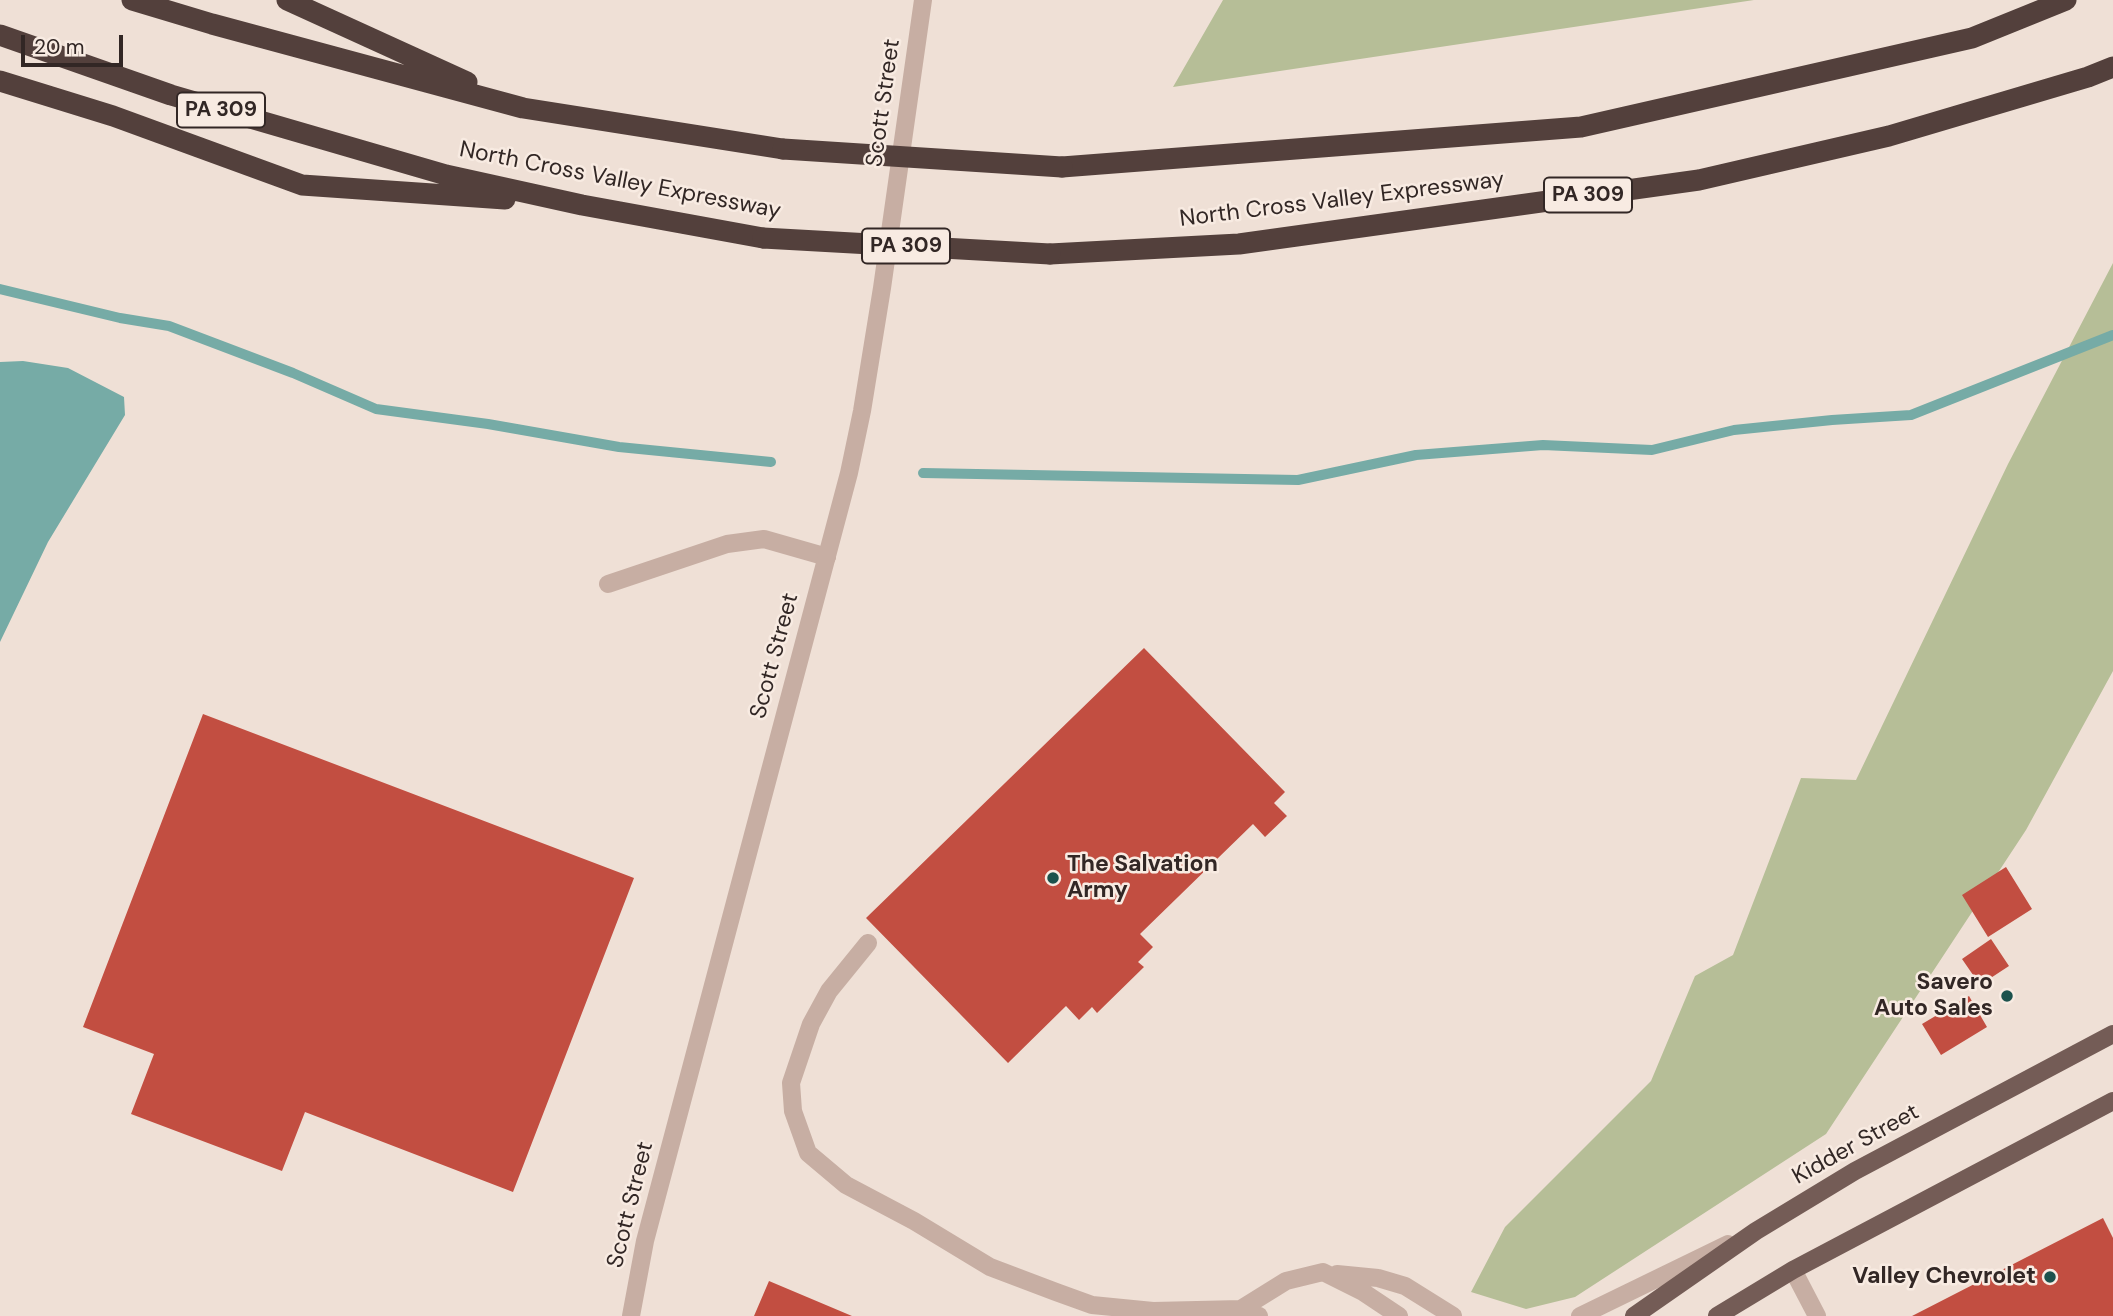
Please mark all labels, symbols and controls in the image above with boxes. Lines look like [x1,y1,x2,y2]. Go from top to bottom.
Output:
scale bar [24,21,126,65]
text: 20 m [34,33,85,61]
street label: Scott Street [861,37,907,169]
road number: PA 309 [177,92,265,128]
street label: North Cross Valley Expressway [457,136,783,226]
street label: North Cross Valley Expressway [1178,166,1506,234]
road number: PA 309 [1544,178,1632,212]
road number: PA 309 [862,229,950,264]
street label: Scott Street [745,590,805,722]
place label: The Salvation Army [1067,851,1218,905]
marker: The Salvation Army [1045,870,1061,886]
place label: Savero Auto Sales [1874,969,1993,1023]
marker: Savero Auto Sales [1999,988,2015,1004]
street label: Kidder Street [1788,1099,1924,1191]
street label: Scott Street [602,1139,660,1271]
place label: Valley Chevrolet [1852,1263,2036,1291]
marker: Valley Chevrolet [2042,1269,2058,1285]

